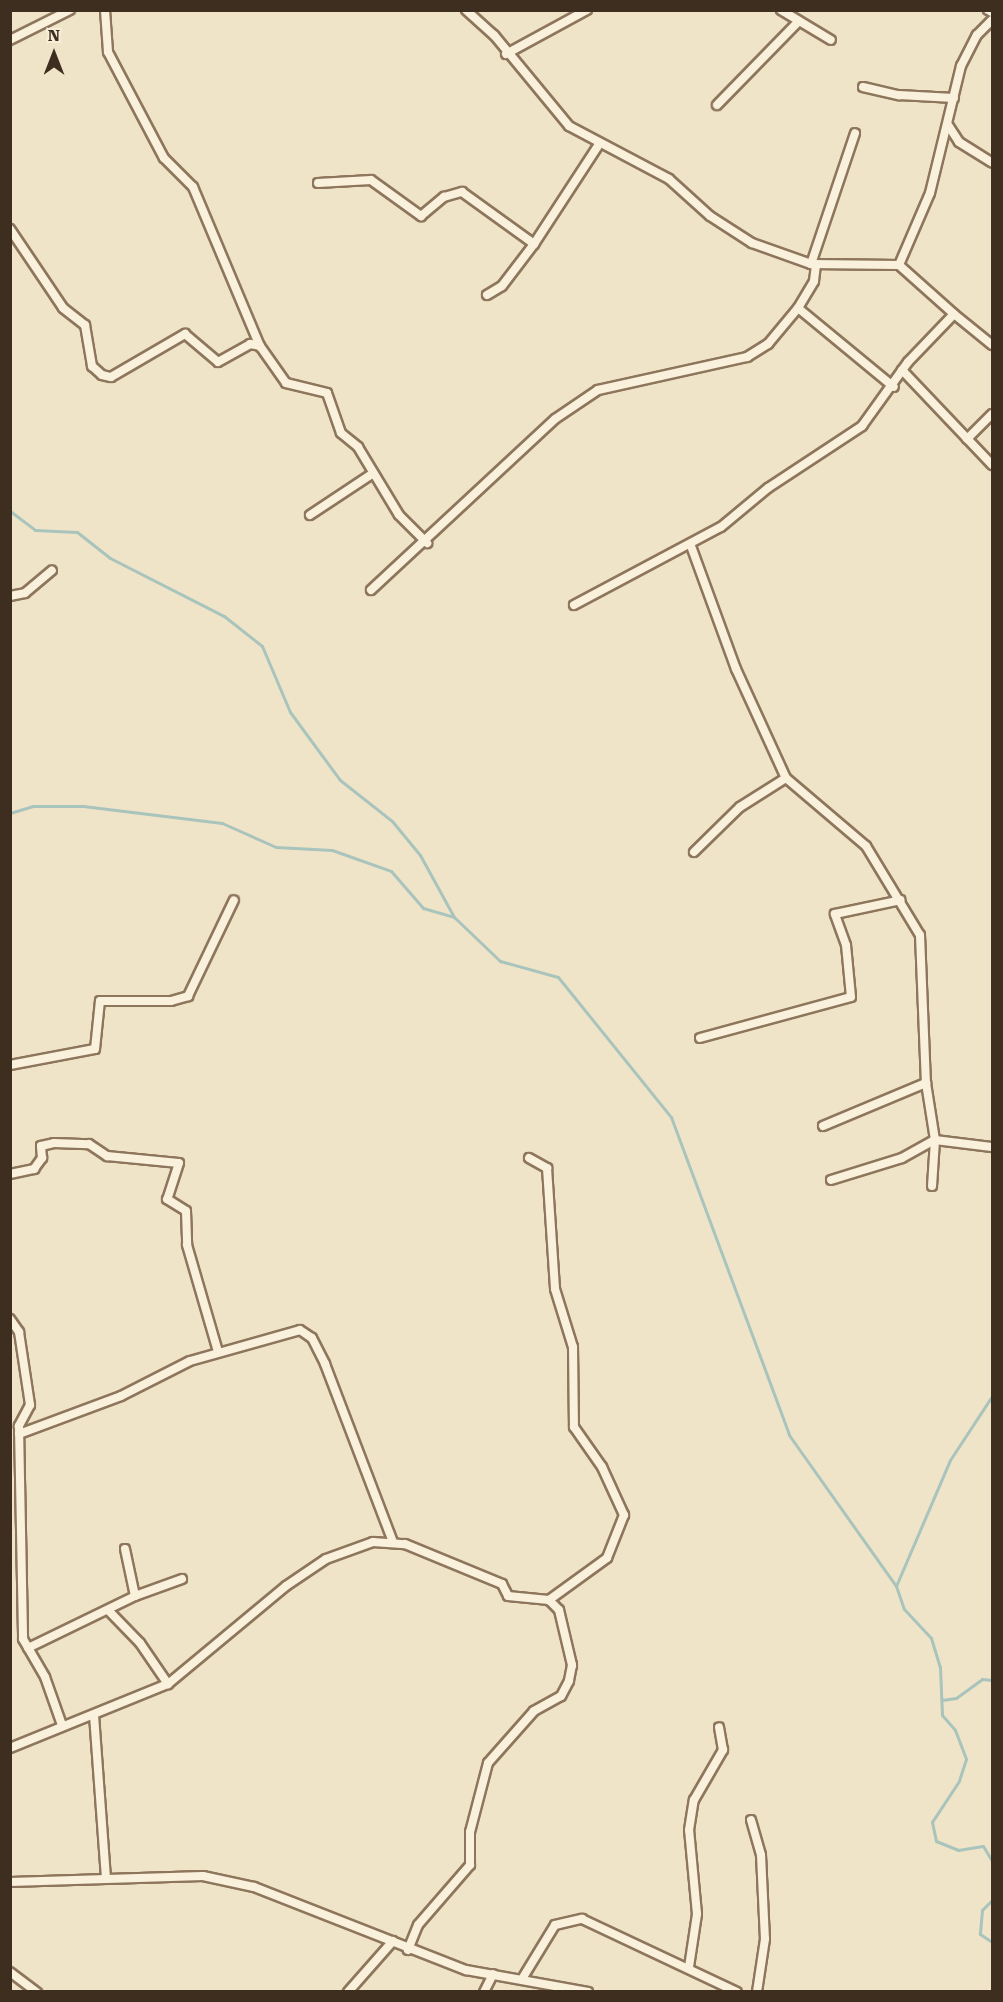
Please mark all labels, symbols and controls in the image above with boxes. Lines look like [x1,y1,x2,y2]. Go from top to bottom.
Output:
north arrow [24,24,84,84]
text: N [48,26,60,45]

